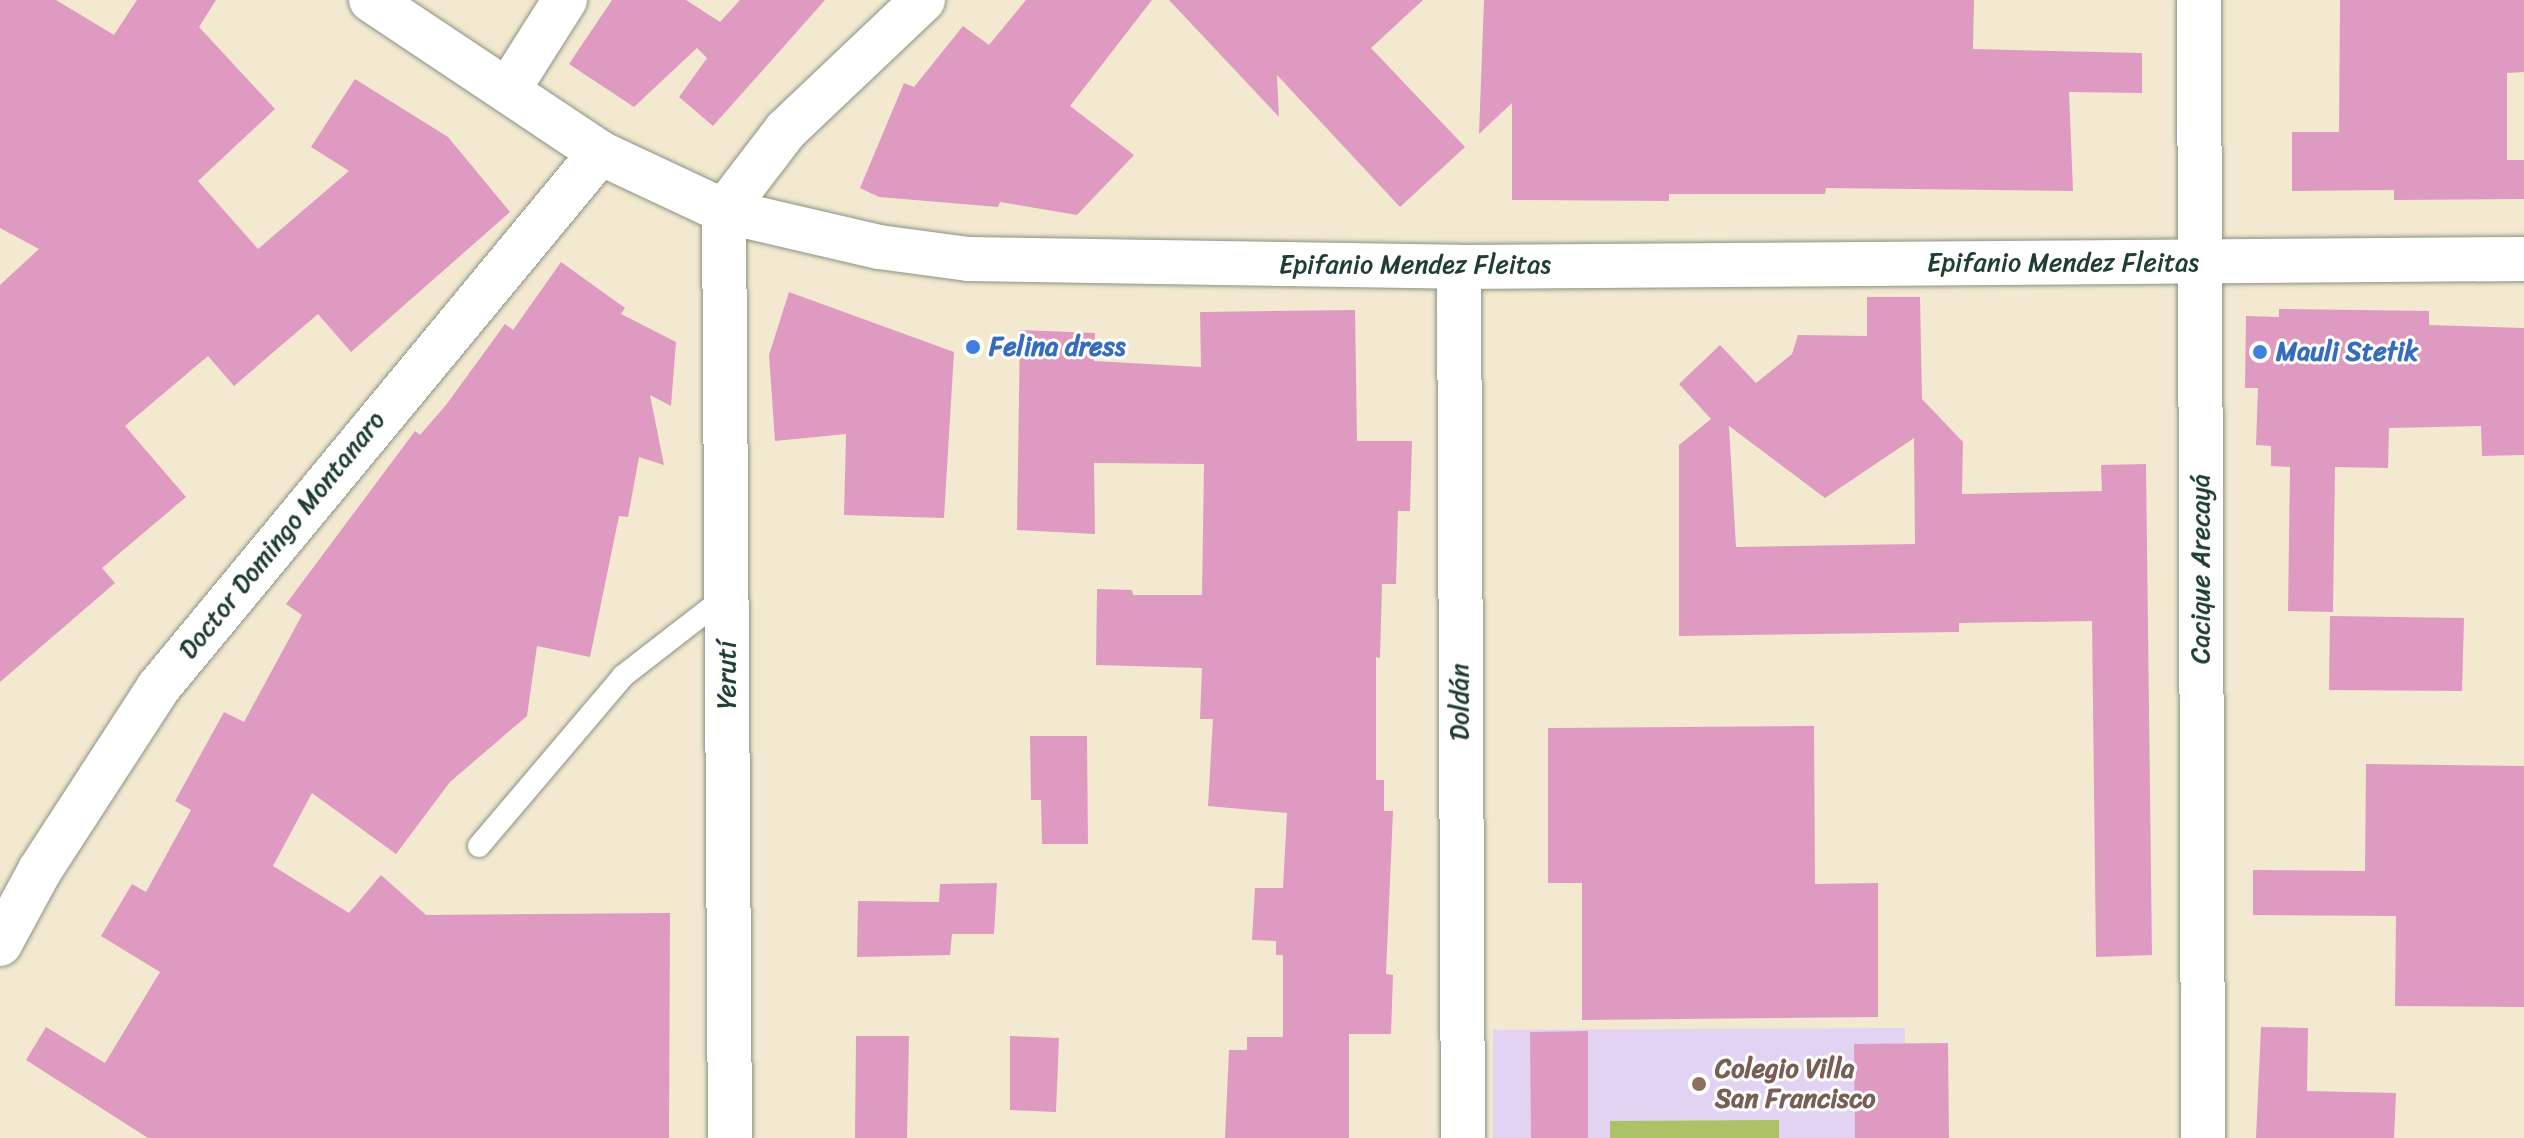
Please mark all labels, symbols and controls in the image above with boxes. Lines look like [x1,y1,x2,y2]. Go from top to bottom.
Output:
street label: Epifanio Mendez Fleitas [1927,247,2199,279]
street label: Epifanio Mendez Fleitas [1279,249,1551,281]
place label: Felina dress [989,331,1125,363]
place label: Mauli Stetik [2276,336,2419,368]
marker: Felina dress [964,338,982,356]
marker: Mauli Stetik [2251,343,2269,361]
street label: Doctor Domingo Montanaro [172,405,392,665]
street label: Cacique Arecayá [2185,474,2217,664]
street label: Yerutí [711,641,743,709]
street label: Doldán [1444,663,1476,741]
place label: Colegio Villa San Francisco [1715,1053,1875,1114]
marker: Colegio Villa San Francisco [1690,1075,1708,1093]

